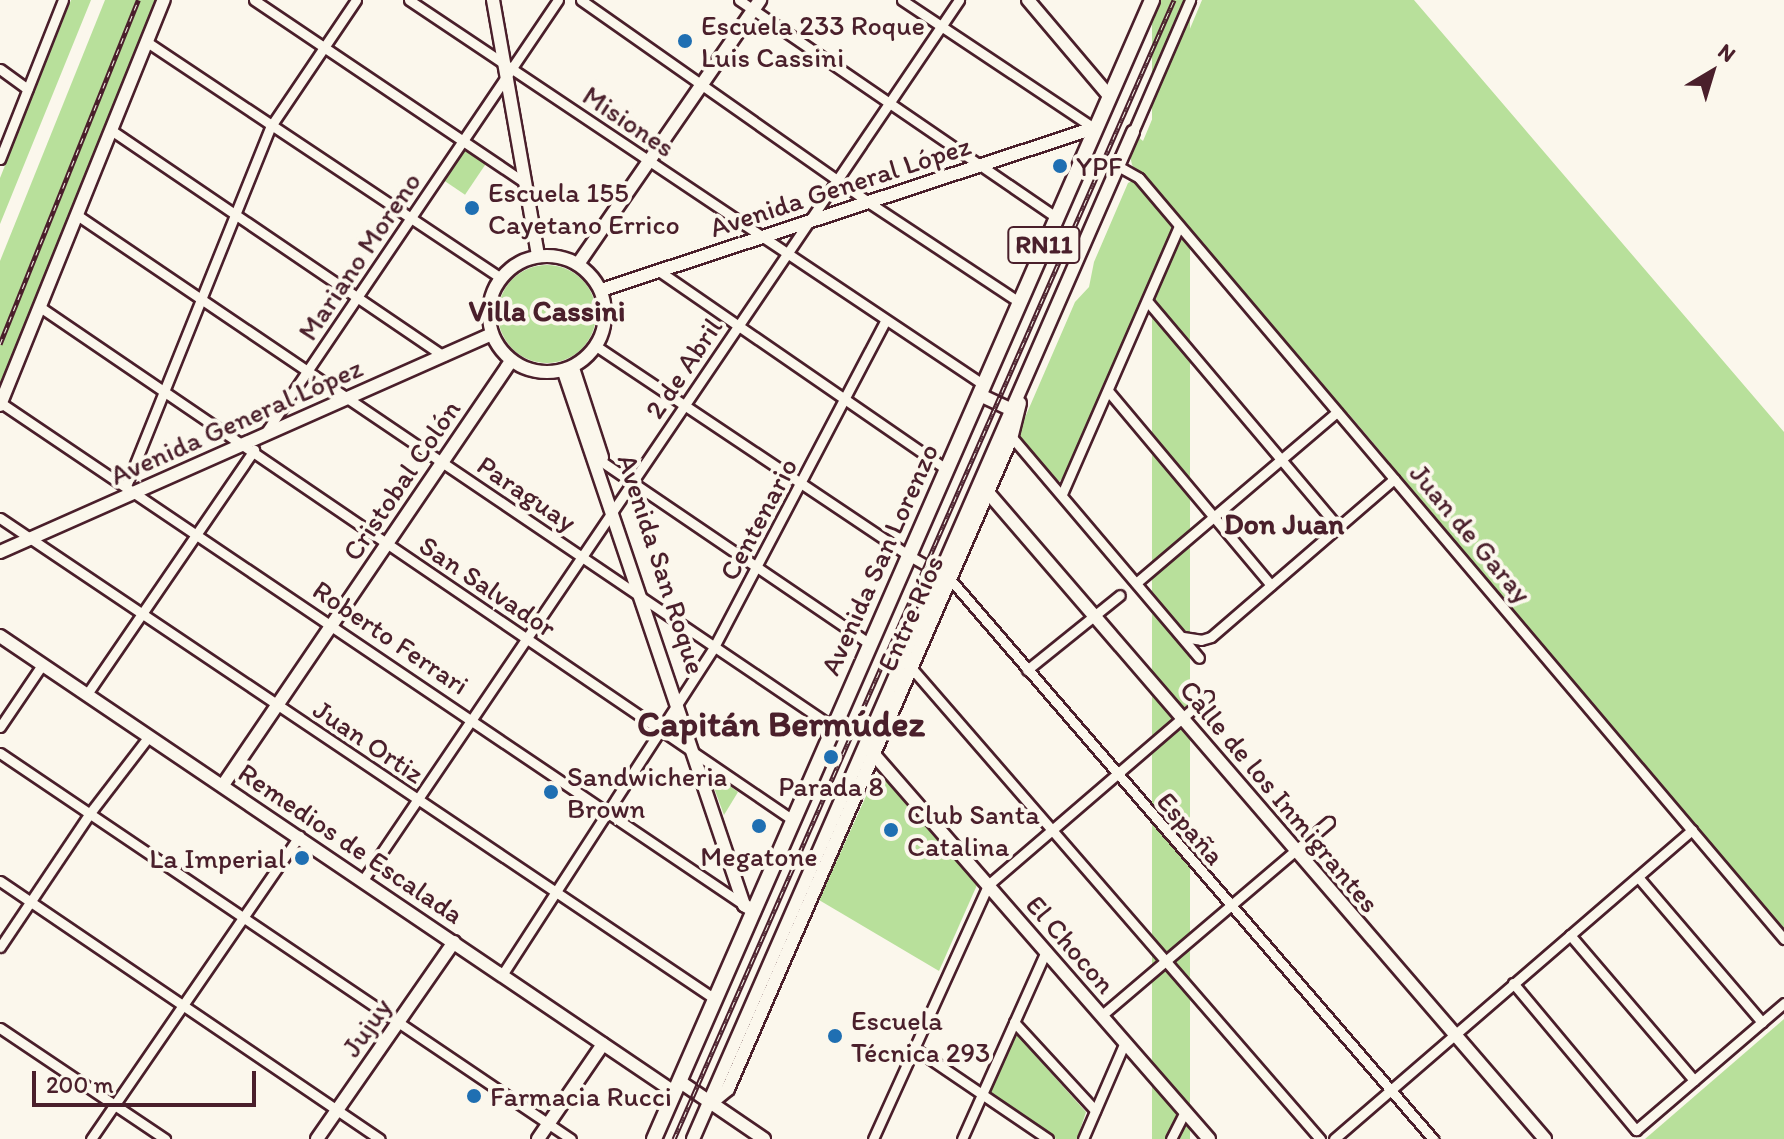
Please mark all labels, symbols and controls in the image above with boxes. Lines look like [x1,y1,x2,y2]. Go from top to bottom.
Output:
place label: Escuela 233 Roque Luis Cassini [701,8,925,74]
marker: Escuela 233 Roque Luis Cassini [676,32,694,50]
north arrow [1672,32,1752,112]
text: N [1713,37,1741,68]
street label: Misiones [577,78,681,164]
street label: Avenida General López [705,128,975,244]
place label: YPF [1076,149,1122,183]
marker: YPF [1051,157,1069,175]
street label: Mariano Moreno [291,166,427,346]
place label: Escuela 155 Cayetano Errico [488,175,680,241]
marker: Escuela 155 Cayetano Errico [463,199,481,217]
road number: RN11 [1006,223,1082,267]
district label: Villa Cassini [468,293,626,329]
street label: 2 de Abril [637,311,729,425]
street label: Avenida General López [105,350,367,492]
street label: Cristobal Colón [335,393,467,567]
street label: Avenida San Lorenzo [813,438,945,680]
street label: Paraguay [471,448,583,538]
street label: Avenida San Roque [611,450,713,678]
street label: Centenario [712,452,804,586]
street label: Juan de Garay [1403,456,1539,610]
district label: Don Juan [1223,506,1345,542]
street label: San Salvador [413,528,563,644]
street label: Entre Ríos [870,550,950,676]
street label: Roberto Ferrari [307,572,475,702]
street label: Calle de los Inmigrantes [1174,674,1386,918]
street label: Juan Ortiz [307,692,431,790]
district label: Capitán Bermúdez [637,702,925,746]
marker: Parada 8 [822,748,840,766]
street label: Remedios de Escalada [232,755,470,931]
place label: Sandwicheria Brown [567,759,727,825]
place label: Parada 8 [778,769,884,803]
marker: Sandwicheria Brown [542,783,560,801]
street label: España [1150,785,1232,871]
place label: Club Santa Catalina [907,797,1040,863]
marker: Megatone [750,817,768,835]
marker: Club Santa Catalina [882,821,900,839]
place label: Megatone [700,839,818,873]
place label: La Imperial [149,841,286,875]
marker: La Imperial [293,849,311,867]
street label: El Chocon [1019,888,1123,1000]
street label: Jujuy [334,991,398,1063]
place label: Escuela Técnica 293 [851,1003,990,1069]
marker: Escuela Técnica 293 [826,1027,844,1045]
scale bar [36,1055,260,1105]
text: 200 m [46,1070,114,1099]
place label: Farmacia Rucci [490,1079,672,1113]
marker: Farmacia Rucci [465,1087,483,1105]

